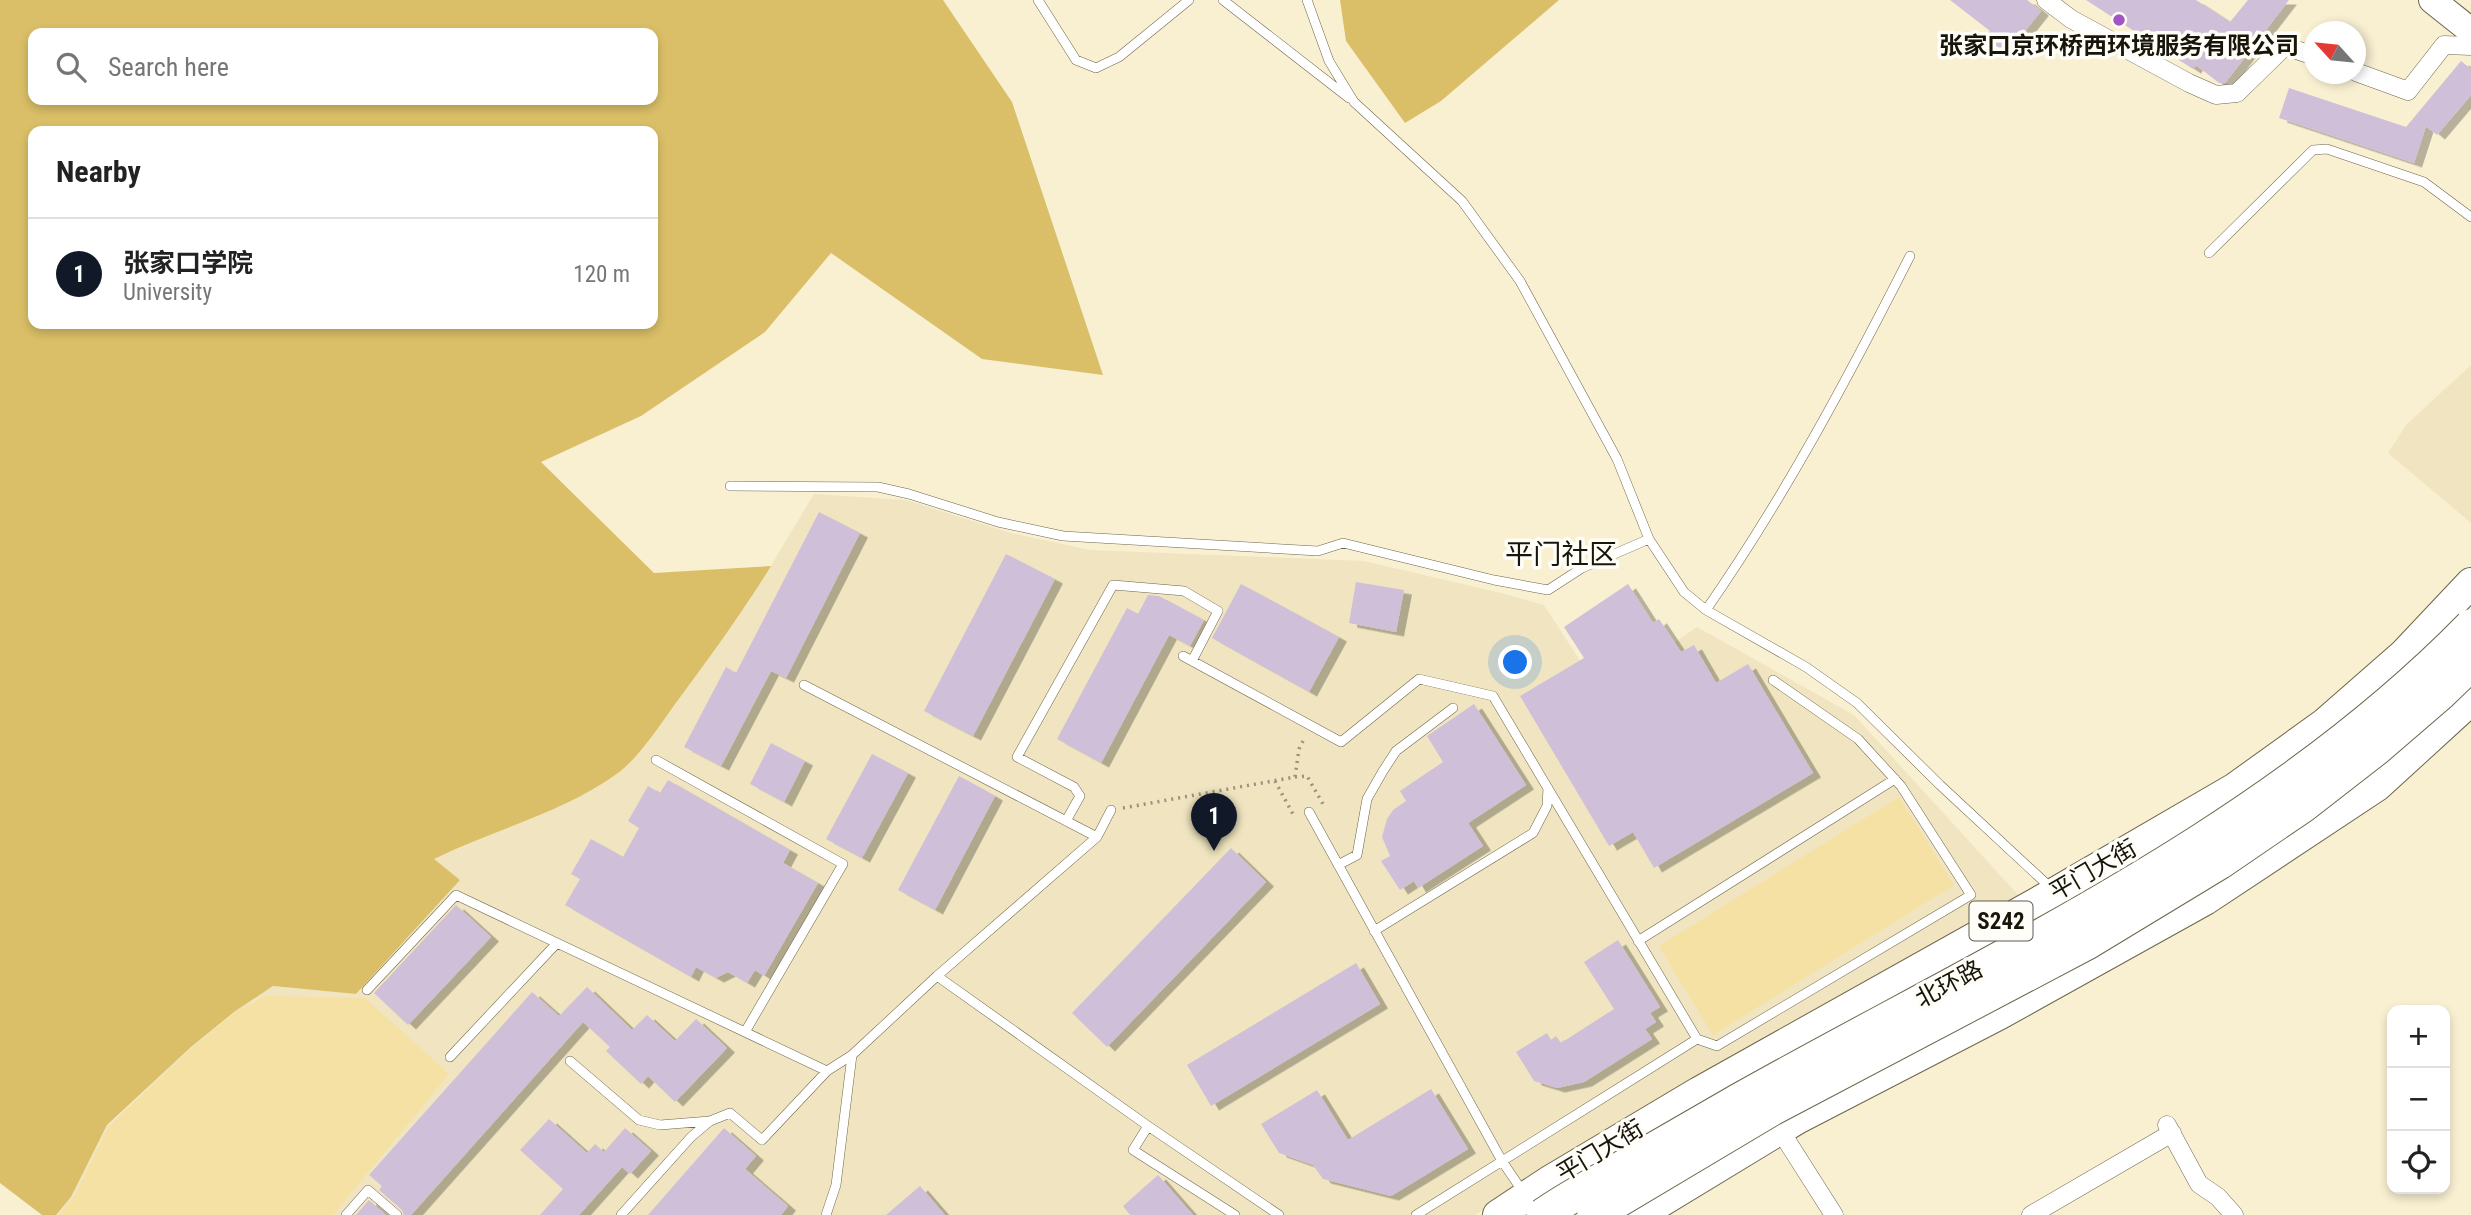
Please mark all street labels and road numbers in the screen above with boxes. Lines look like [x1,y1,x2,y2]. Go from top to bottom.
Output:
street label: 平门大街 [2044,834,2142,906]
road number: S242 [1969,902,2032,940]
street label: 北环路 [1911,955,1987,1013]
street label: 平门大街 [1552,1114,1648,1188]

